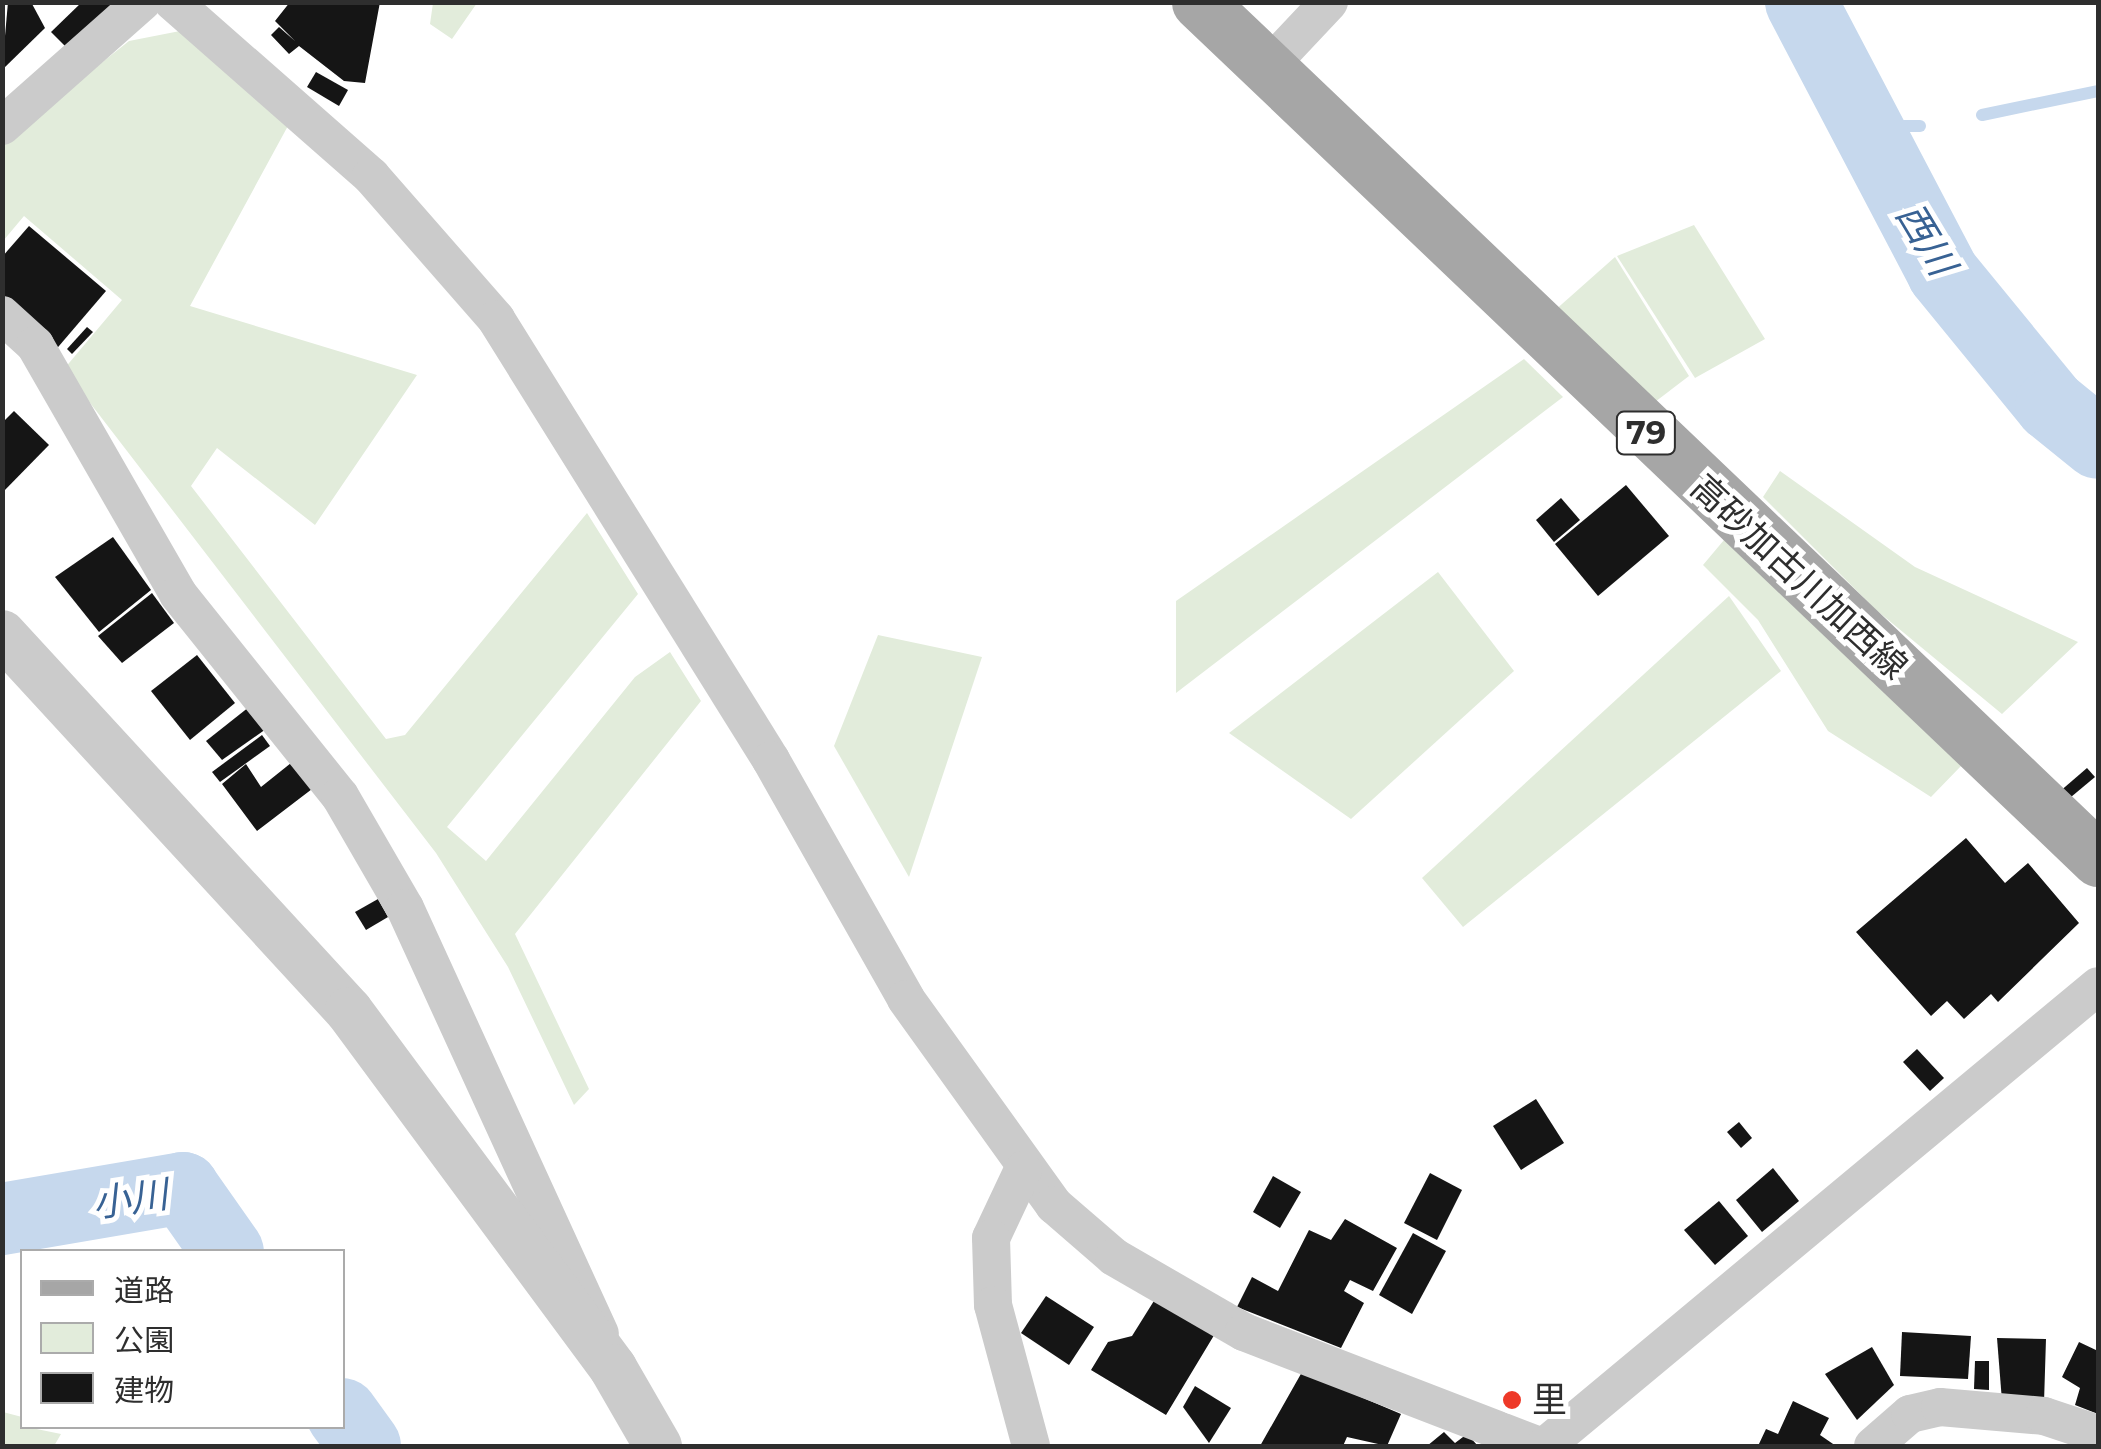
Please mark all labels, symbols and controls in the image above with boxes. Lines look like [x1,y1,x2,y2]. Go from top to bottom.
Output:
water label: 西川 [1887,195,1965,283]
road number: 79 [1614,406,1678,460]
street label: 高砂加古川加西線 [1682,466,1916,688]
water label: 小川 [89,1171,171,1227]
legend [20,1249,345,1429]
text: 道路 [114,1272,174,1309]
text: 公園 [114,1322,174,1359]
text: 建物 [114,1372,174,1409]
place label: 里 [1532,1379,1567,1421]
marker: 里 [1501,1389,1523,1411]

